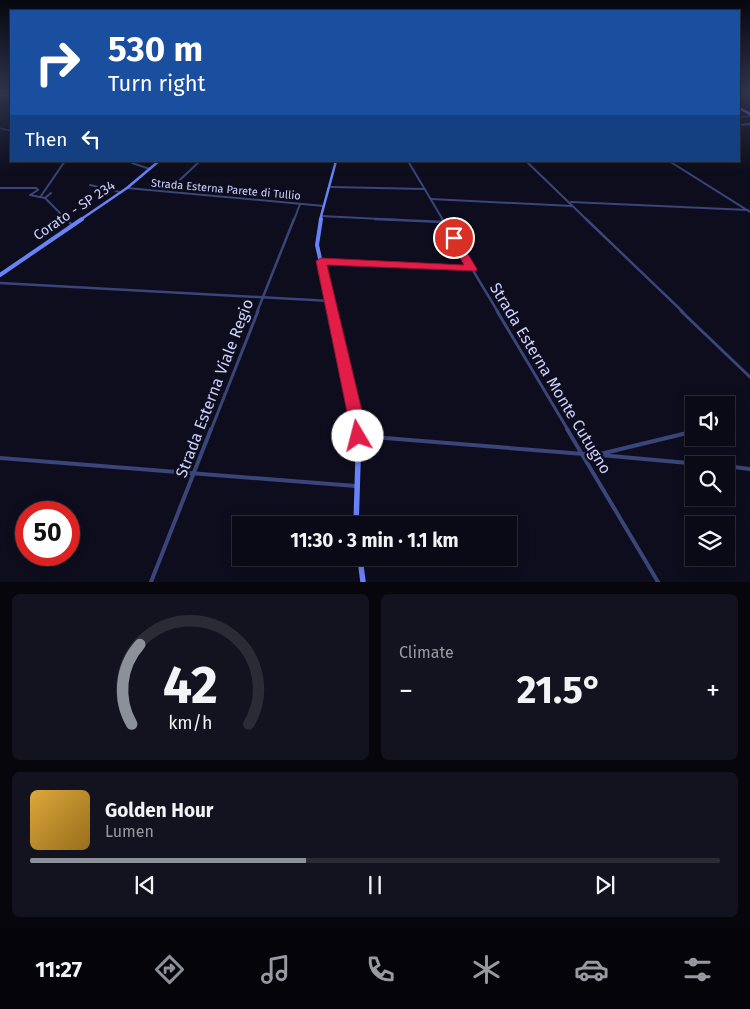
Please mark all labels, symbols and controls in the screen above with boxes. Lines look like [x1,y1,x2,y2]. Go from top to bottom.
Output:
text: 530 m [108,28,203,70]
icon: right [25,30,90,95]
text: Turn right [108,70,205,97]
icon: left [77,125,105,153]
text: Then [25,128,67,151]
street label: Corato - SP 234 [30,176,119,244]
street label: Strada Esterna Parete di Tullio [151,176,301,203]
pin [433,217,475,259]
icon: arrive [440,224,468,252]
street label: Strada Esterna Monte Cutugno [486,279,615,477]
street label: Strada Esterna Viale Regio [172,296,257,480]
map controls [685,396,735,566]
button: sound [685,396,735,446]
position arrow [331,409,383,461]
button: search [685,456,735,506]
speed limit sign: 50 [15,501,80,566]
button: layers [685,516,735,566]
text: 11:30 · 3 min · 1.1 km [290,529,459,552]
text: Climate [399,643,454,662]
text: 42 [163,654,218,717]
text: 21.5° [517,667,602,713]
text: − [399,674,413,707]
text: + [706,674,720,707]
text: km/h [168,712,213,734]
text: Golden Hour [105,799,214,822]
text: Lumen [105,822,154,841]
icon: previous [131,871,159,899]
icon: pause [361,871,389,899]
icon: next [591,871,619,899]
icon: directions [152,952,187,987]
icon: music [258,952,293,987]
icon: phone [363,952,398,987]
icon: climate [469,952,504,987]
icon: car [574,952,609,987]
icon: filters [680,952,715,987]
text: 11:27 [35,956,82,983]

